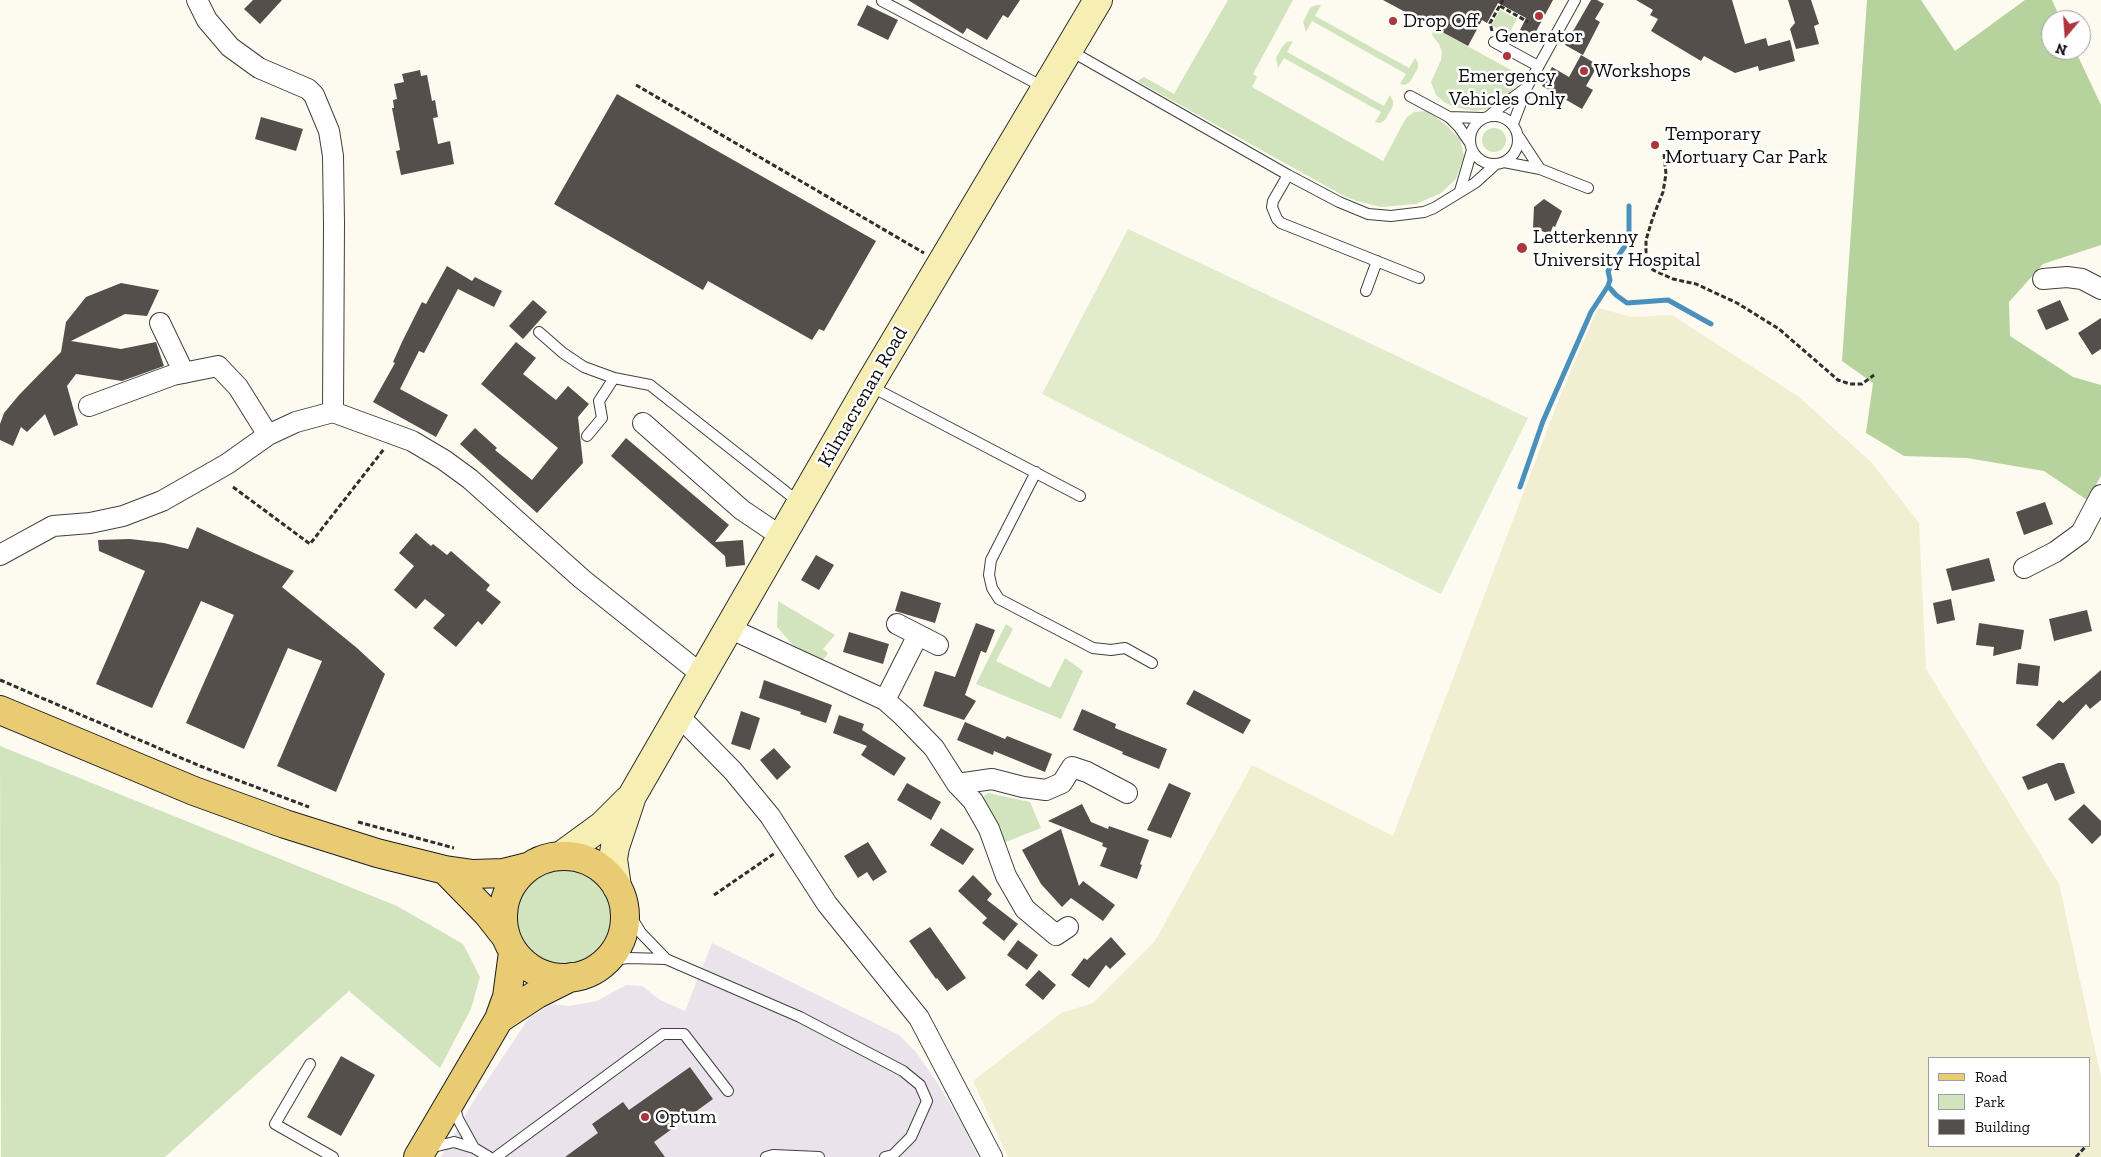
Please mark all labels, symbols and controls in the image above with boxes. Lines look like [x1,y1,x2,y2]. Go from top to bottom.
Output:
place label: Drop Off [1403,9,1478,33]
marker: Generator [1533,10,1545,22]
north arrow [2041,10,2091,60]
marker: Drop Off [1387,15,1399,27]
place label: Generator [1495,24,1583,48]
text: N [2054,39,2069,59]
marker: Emergency Vehicles Only [1501,50,1513,62]
place label: Workshops [1594,59,1691,83]
place label: Emergency Vehicles Only [1449,64,1565,111]
marker: Workshops [1578,65,1590,77]
place label: Temporary Mortuary Car Park [1665,122,1828,169]
marker: Temporary Mortuary Car Park [1649,139,1661,151]
place label: Letterkenny University Hospital [1533,225,1701,272]
marker: Letterkenny University Hospital [1515,241,1529,255]
street label: Kilmacrenan Road [813,323,913,471]
legend [1928,1057,2091,1147]
text: Road [1975,1068,2007,1086]
text: Park [1975,1093,2005,1111]
place label: Optum [655,1105,716,1129]
marker: Optum [639,1111,651,1123]
text: Building [1975,1118,2030,1136]

